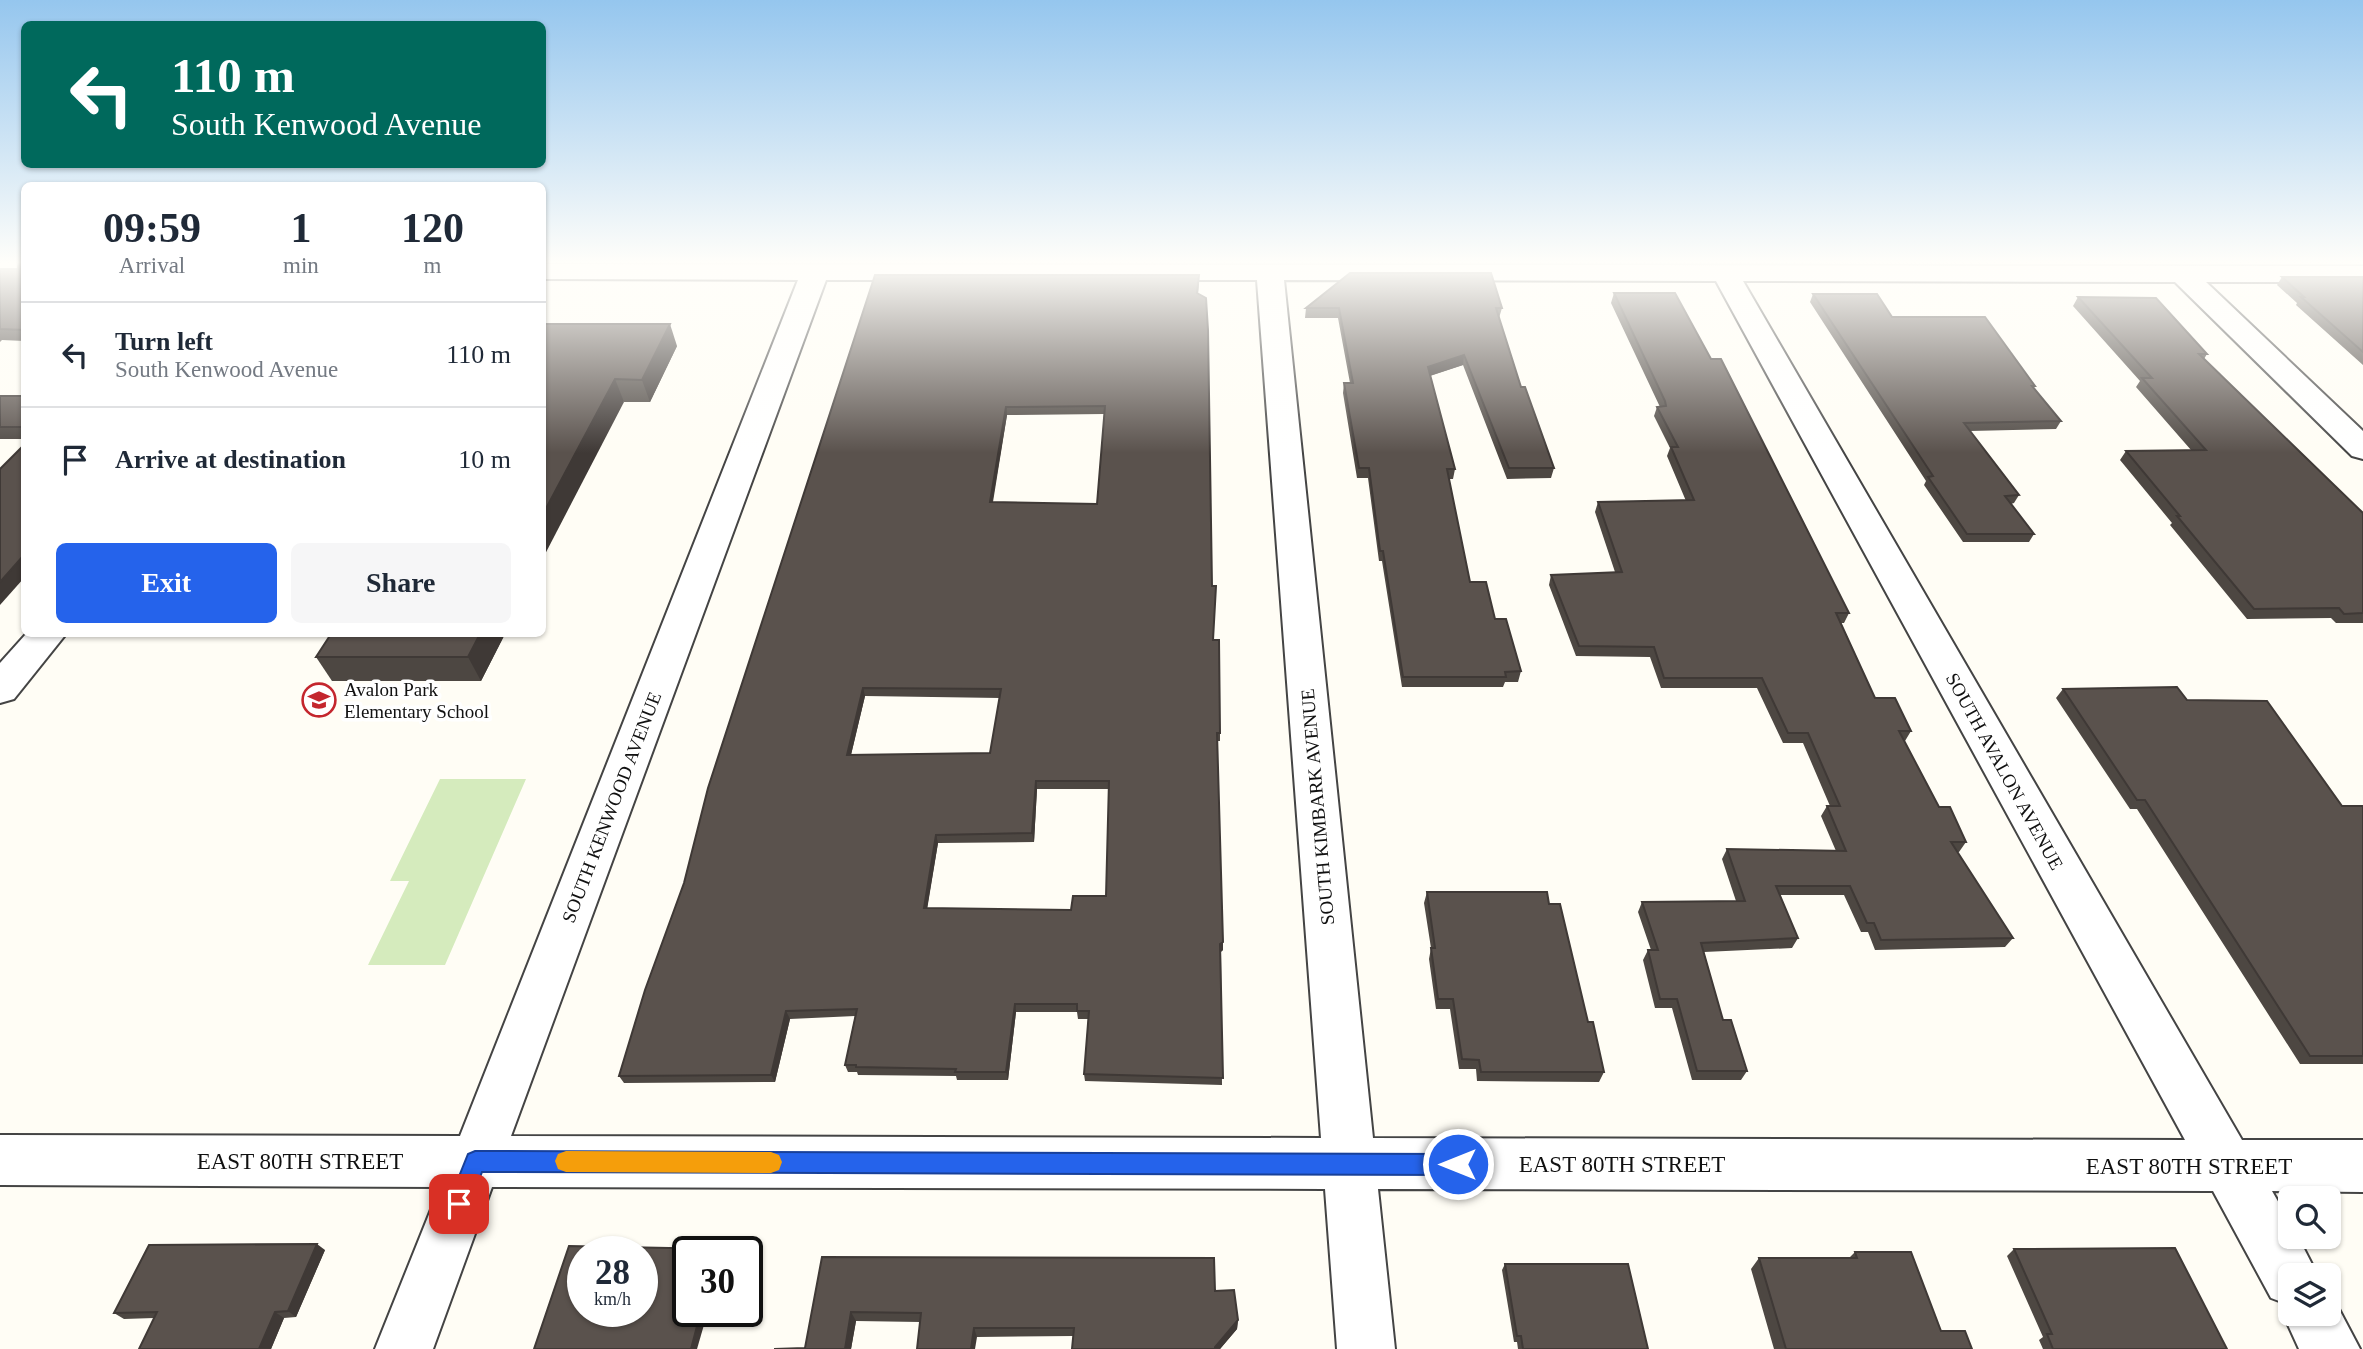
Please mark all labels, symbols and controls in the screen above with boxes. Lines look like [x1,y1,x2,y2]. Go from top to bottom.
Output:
text: 110 m [171,48,295,103]
icon: left [56,49,147,140]
text: South Kenwood Avenue [171,106,481,142]
text: 09:59 [103,205,201,251]
text: 1 [290,205,311,251]
text: 120 [401,205,464,251]
text: Arrival [119,253,185,278]
text: min [283,253,319,278]
text: m [423,253,441,278]
text: Turn left [115,327,213,356]
icon: left [56,336,94,374]
text: 110 m [446,340,511,369]
text: South Kenwood Avenue [115,357,338,382]
icon: arrive [56,441,94,479]
text: Arrive at destination [115,445,346,474]
text: 10 m [458,445,511,474]
button: Exit [56,543,277,623]
button: Share [291,543,511,623]
street label: SOUTH AVALON AVENUE [1942,669,2067,873]
place label: Avalon Park Elementary School [344,679,489,722]
school or university icon: Avalon Park Elementary School [300,681,338,719]
street label: SOUTH KIMBARK AVENUE [1297,688,1338,926]
street label: SOUTH KENWOOD AVENUE [558,689,665,926]
position arrow [1421,1127,1495,1201]
street label: EAST 80TH STREET [197,1149,403,1174]
street label: EAST 80TH STREET [1519,1152,1725,1177]
street label: EAST 80TH STREET [2086,1154,2292,1179]
pin [429,1174,489,1234]
icon: arrive [440,1185,478,1223]
map controls [2278,1186,2341,1326]
button: search [2278,1186,2341,1249]
speed limit sign: 30 [672,1236,763,1327]
text: 28 [595,1253,630,1292]
button: layers [2278,1263,2341,1326]
text: km/h [594,1289,631,1309]

